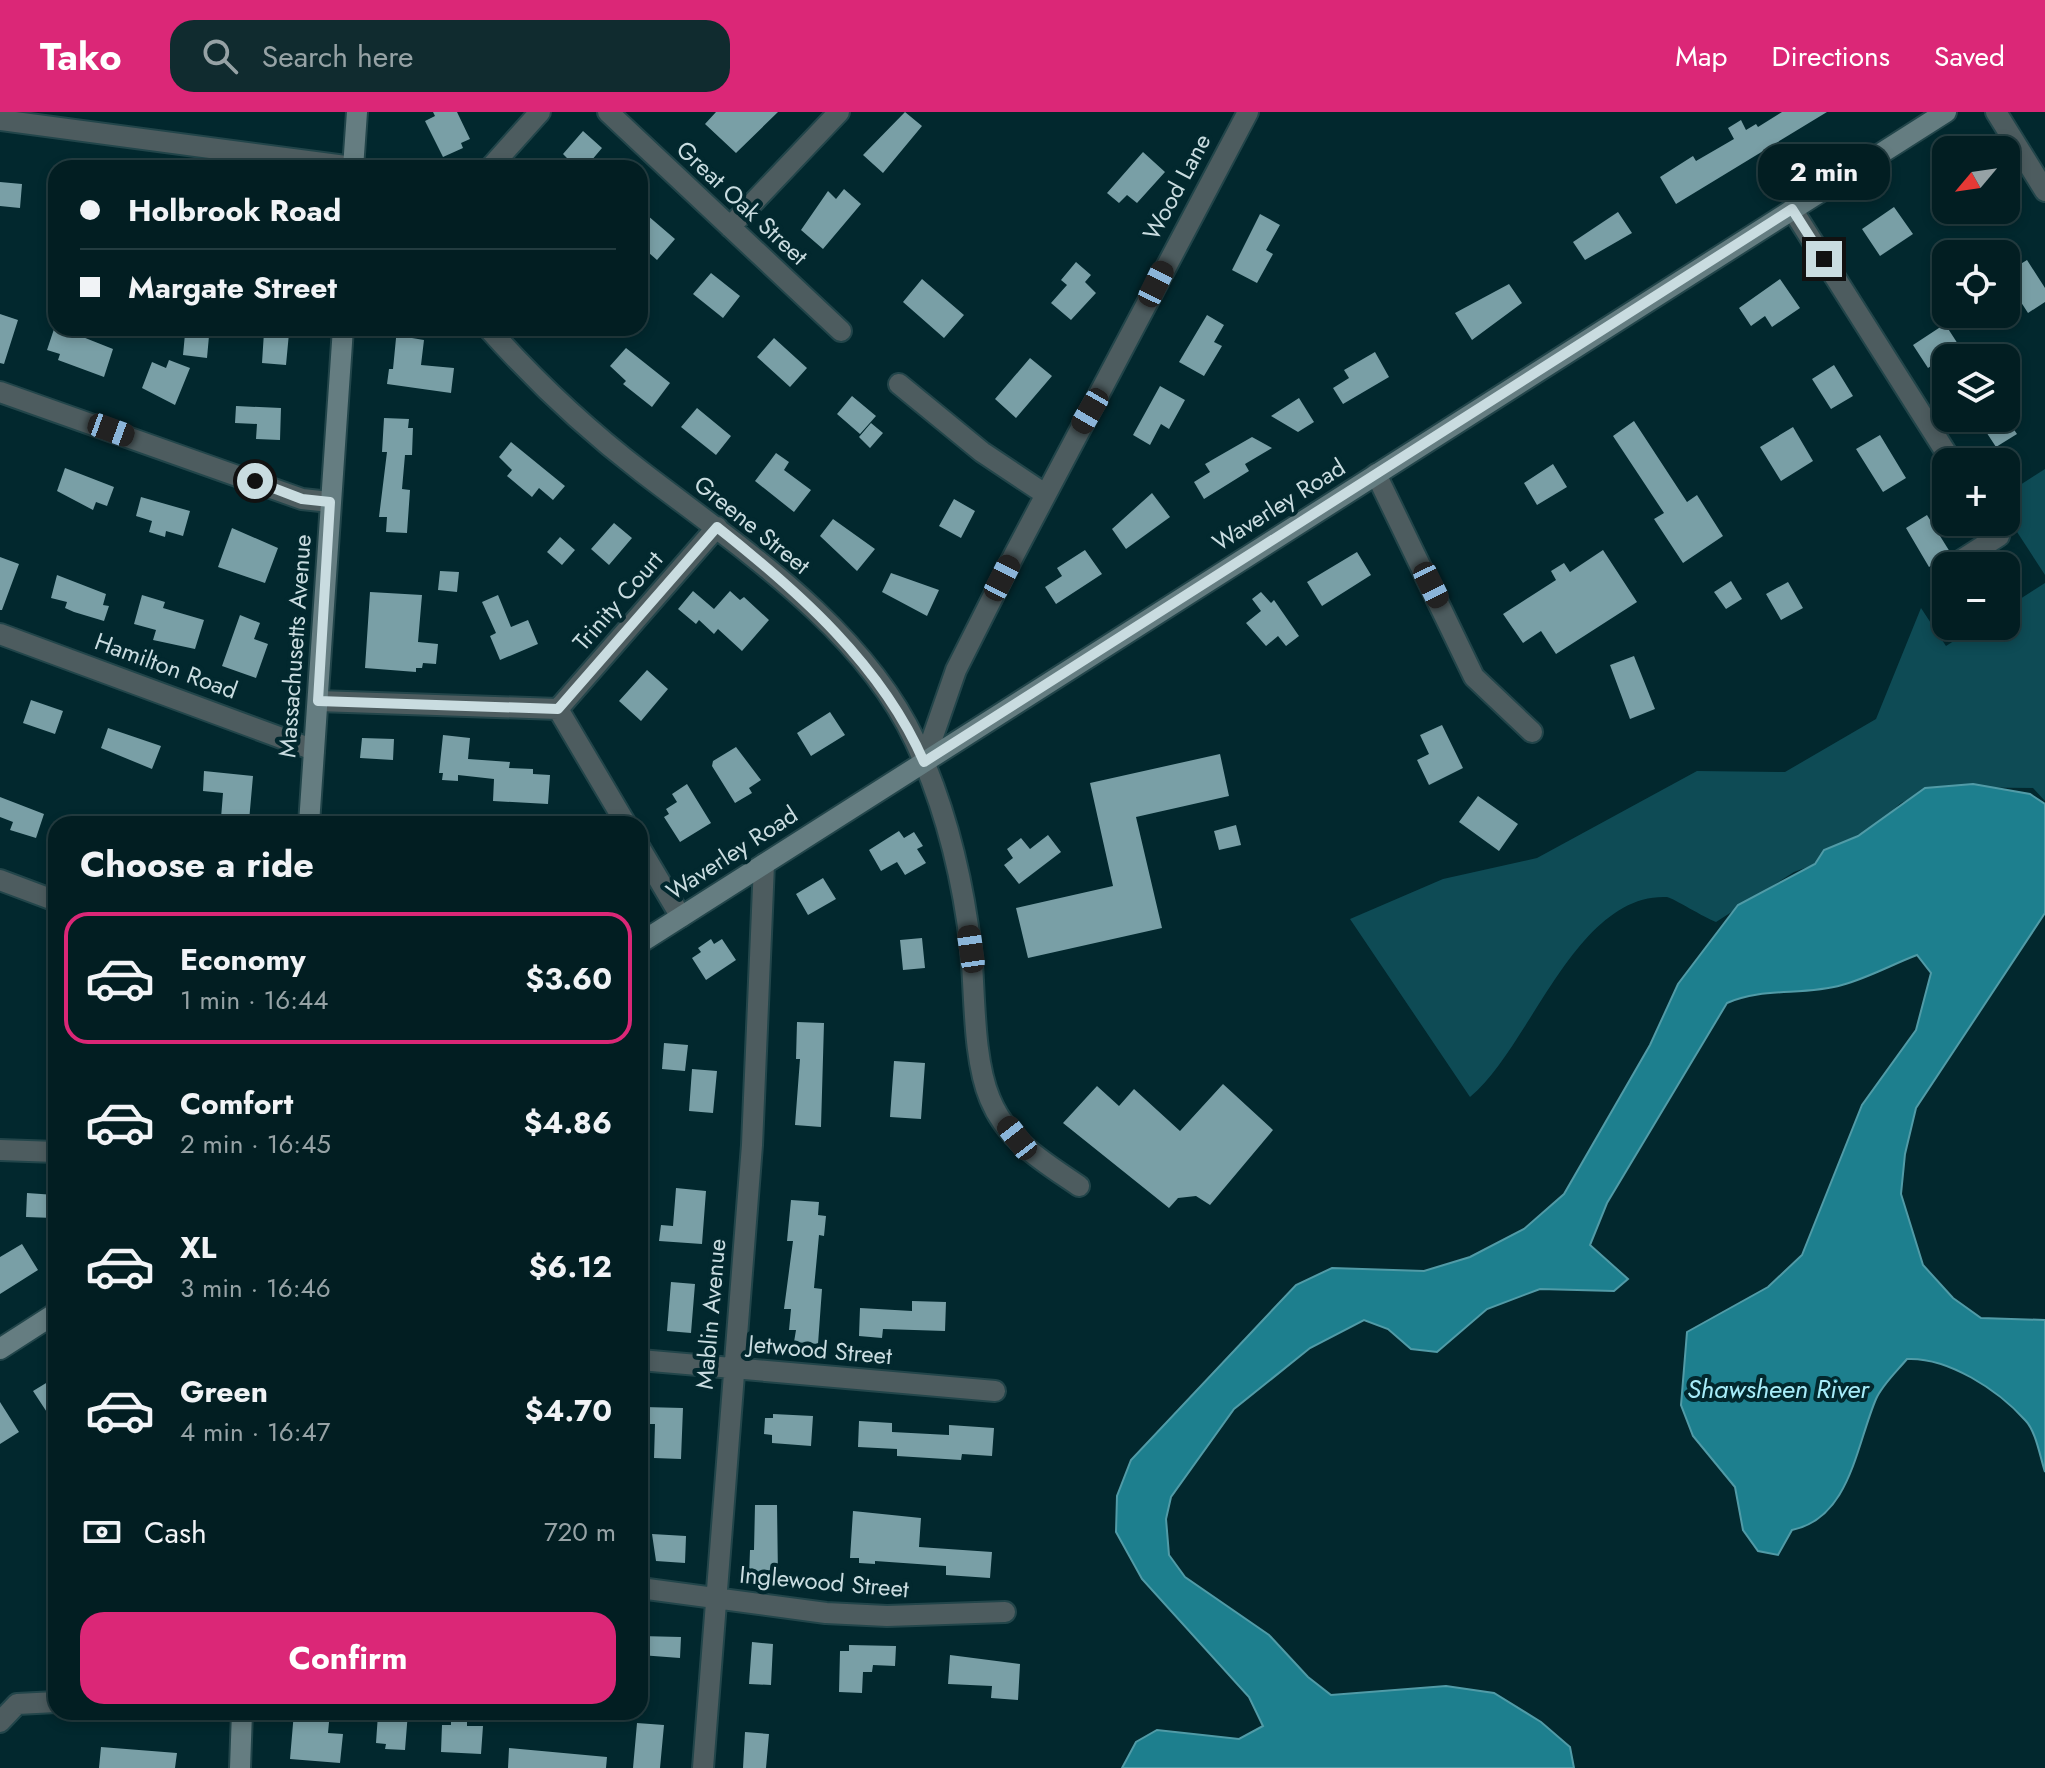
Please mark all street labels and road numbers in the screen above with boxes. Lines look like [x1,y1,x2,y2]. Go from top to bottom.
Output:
street label: Wood Lane [1134,127,1219,246]
street label: Great Oak Street [669,132,816,273]
street label: Waverley Road [1206,450,1352,559]
street label: Greene Street [687,467,818,583]
street label: Massachusetts Avenue [269,533,320,759]
street label: Trinity Court [564,543,671,658]
street label: Hamilton Road [90,623,242,708]
street label: Waverley Road [659,797,804,908]
street label: Mablin Avenue [686,1237,735,1391]
street label: Jetwood Street [744,1326,894,1373]
street label: Inglewood Street [738,1557,910,1606]

